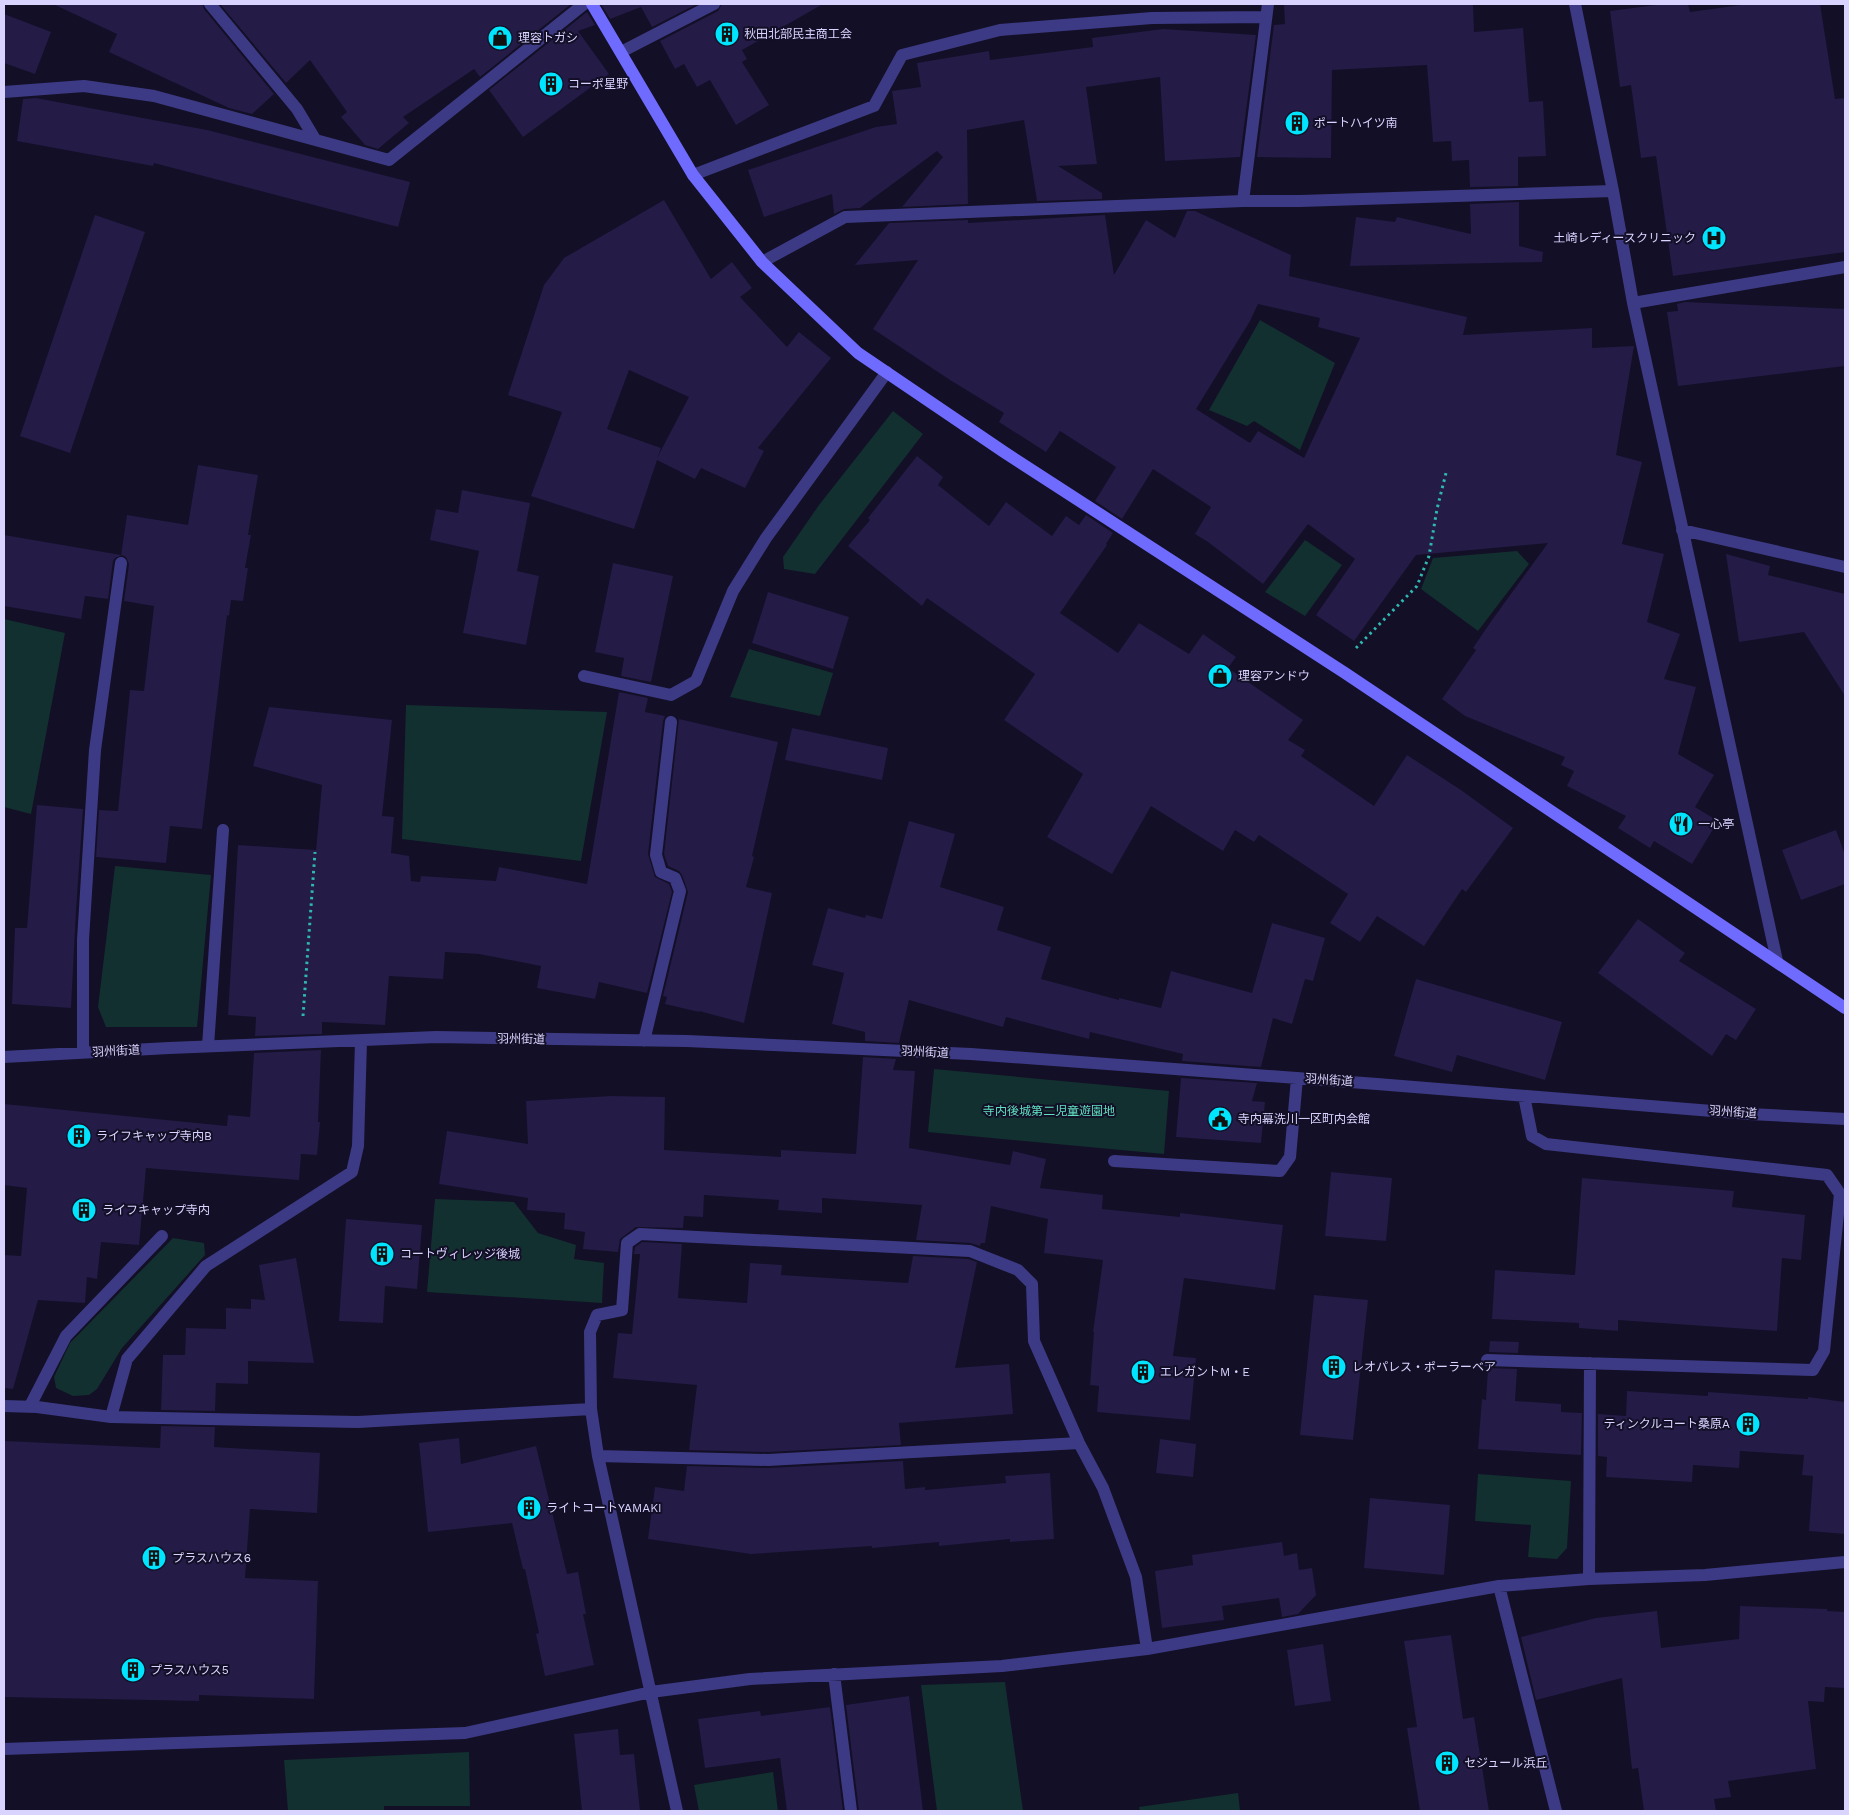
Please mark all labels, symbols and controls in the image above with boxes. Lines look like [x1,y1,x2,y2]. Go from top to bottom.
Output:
building icon: 秋田北部民主商工会 [714,21,740,47]
shop icon: 理容トガシ [487,25,513,51]
place label: 秋田北部民主商工会 [744,27,852,41]
place label: 理容トガシ [518,31,578,45]
building icon: コーポ星野 [538,71,564,97]
place label: コーポ星野 [568,77,628,91]
building icon: ポートハイツ南 [1284,110,1310,136]
place label: ポートハイツ南 [1314,116,1398,130]
hospital icon: 土崎レディースクリニック [1701,225,1727,251]
place label: 土崎レディースクリニック [1553,231,1696,245]
shop icon: 理容アンドウ [1207,663,1233,689]
place label: 理容アンドウ [1238,669,1310,683]
restaurant icon: 一心亭 [1668,811,1694,837]
place label: 一心亭 [1698,817,1734,831]
street label: 羽州街道 [497,1032,545,1046]
street label: 羽州街道 [92,1043,140,1059]
street label: 羽州街道 [901,1044,949,1060]
street label: 羽州街道 [1305,1071,1353,1089]
street label: 羽州街道 [1709,1103,1757,1121]
park label: 寺内後城第二児童遊園地 [983,1104,1115,1118]
public building icon: 寺内幕洗川一区町内会館 [1207,1106,1233,1132]
place label: 寺内幕洗川一区町内会館 [1238,1112,1370,1126]
building icon: ライフキャップ寺内B [66,1123,92,1149]
place label: ライフキャップ寺内B [96,1129,212,1143]
building icon: ライフキャップ寺内 [71,1197,97,1223]
place label: ライフキャップ寺内 [102,1203,210,1217]
building icon: コートヴィレッジ後城 [369,1241,395,1267]
place label: コートヴィレッジ後城 [400,1247,520,1261]
building icon: レオパレス・ポーラーベア [1321,1354,1347,1380]
building icon: エレガントM・E [1130,1359,1156,1385]
place label: レオパレス・ポーラーベア [1352,1360,1496,1374]
place label: エレガントM・E [1160,1365,1250,1379]
building icon: ティンクルコート桑原A [1735,1411,1761,1437]
place label: ティンクルコート桑原A [1603,1417,1730,1431]
building icon: ライトコートYAMAKI [516,1495,542,1521]
place label: ライトコートYAMAKI [546,1501,662,1515]
building icon: プラスハウス6 [141,1545,167,1571]
place label: プラスハウス6 [172,1551,251,1565]
building icon: プラスハウス5 [120,1657,146,1683]
place label: プラスハウス5 [150,1663,229,1677]
building icon: セジュール浜丘 [1434,1750,1460,1776]
place label: セジュール浜丘 [1464,1756,1547,1770]

